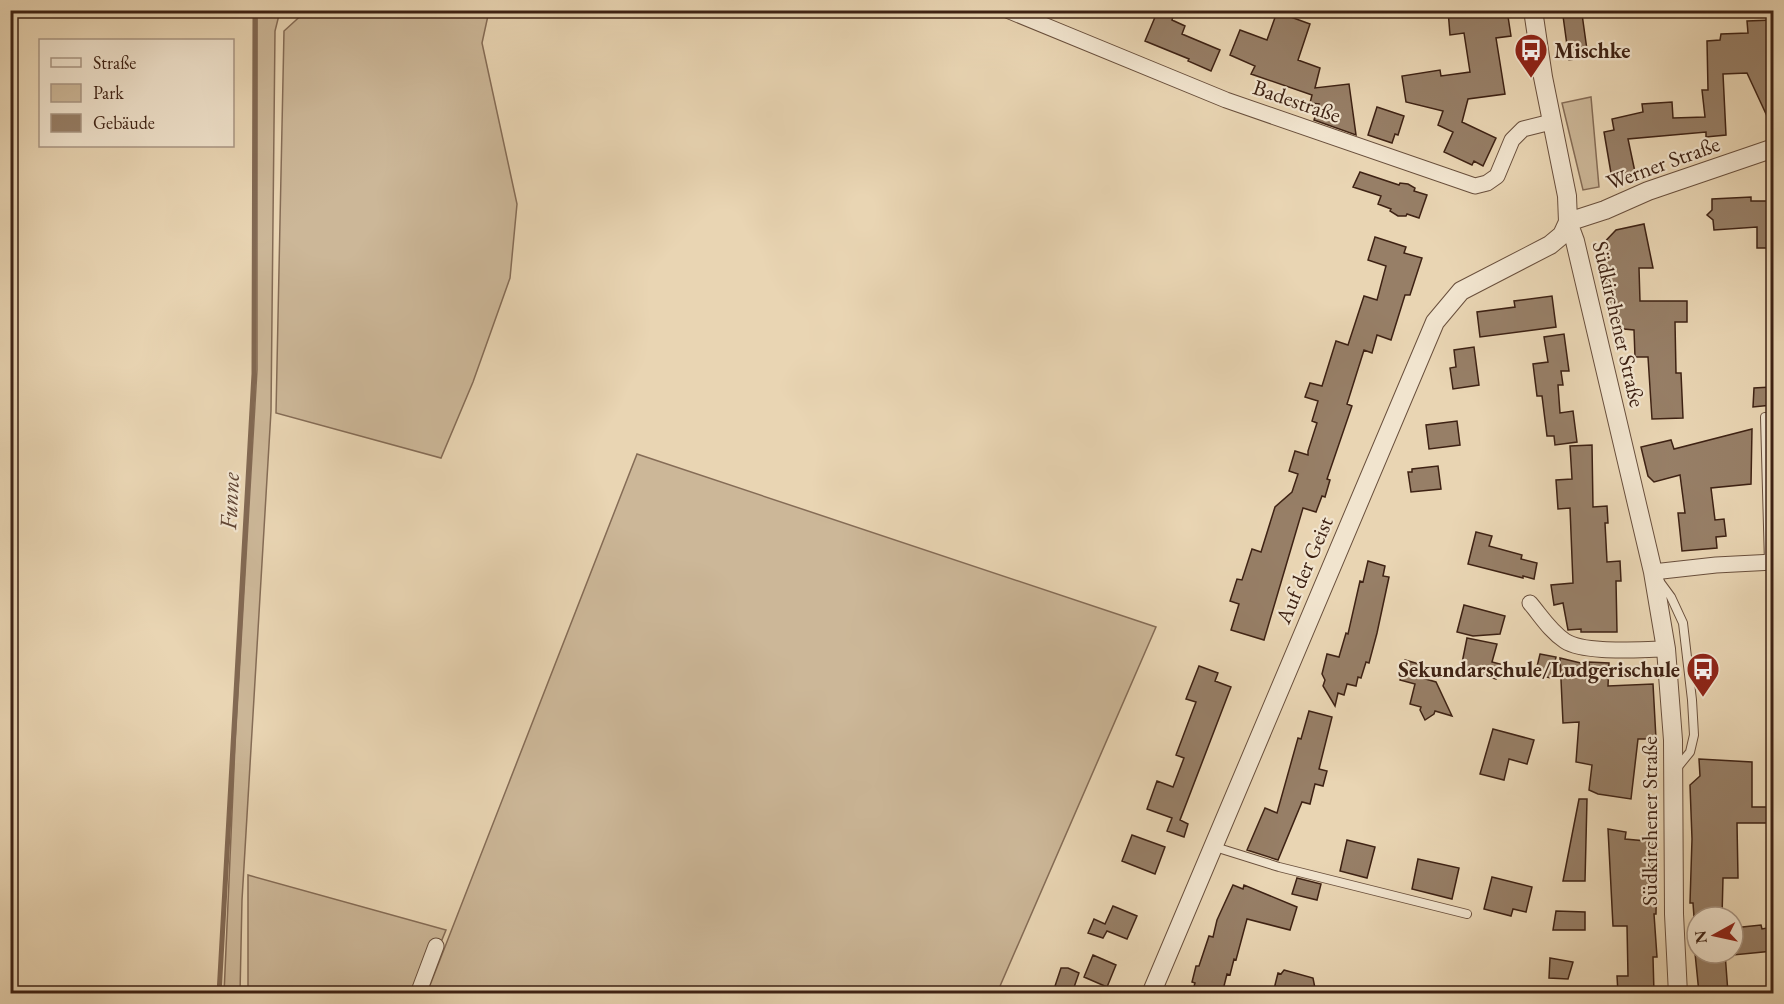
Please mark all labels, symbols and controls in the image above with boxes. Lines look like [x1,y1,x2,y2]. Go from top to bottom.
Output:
bus stop icon: Mischke [1513,32,1549,79]
place label: Mischke [1554,36,1630,65]
legend [39,39,234,147]
text: Straße [93,51,136,74]
street label: Badestraße [1249,72,1345,130]
text: Park [93,81,124,104]
text: Gebäude [93,111,155,134]
street label: Werner Straße [1602,129,1724,197]
street label: Südkirchener Straße [1586,238,1652,410]
water label: Funne [212,471,246,531]
street label: Auf der Geist [1268,512,1340,629]
bus stop icon: Sekundarschule/Ludgerischule [1685,651,1721,698]
place label: Sekundarschule/Ludgerischule [1398,655,1680,684]
street label: Südkirchener Straße [1635,736,1664,906]
north arrow [1685,905,1745,965]
text: N [1689,929,1712,945]

